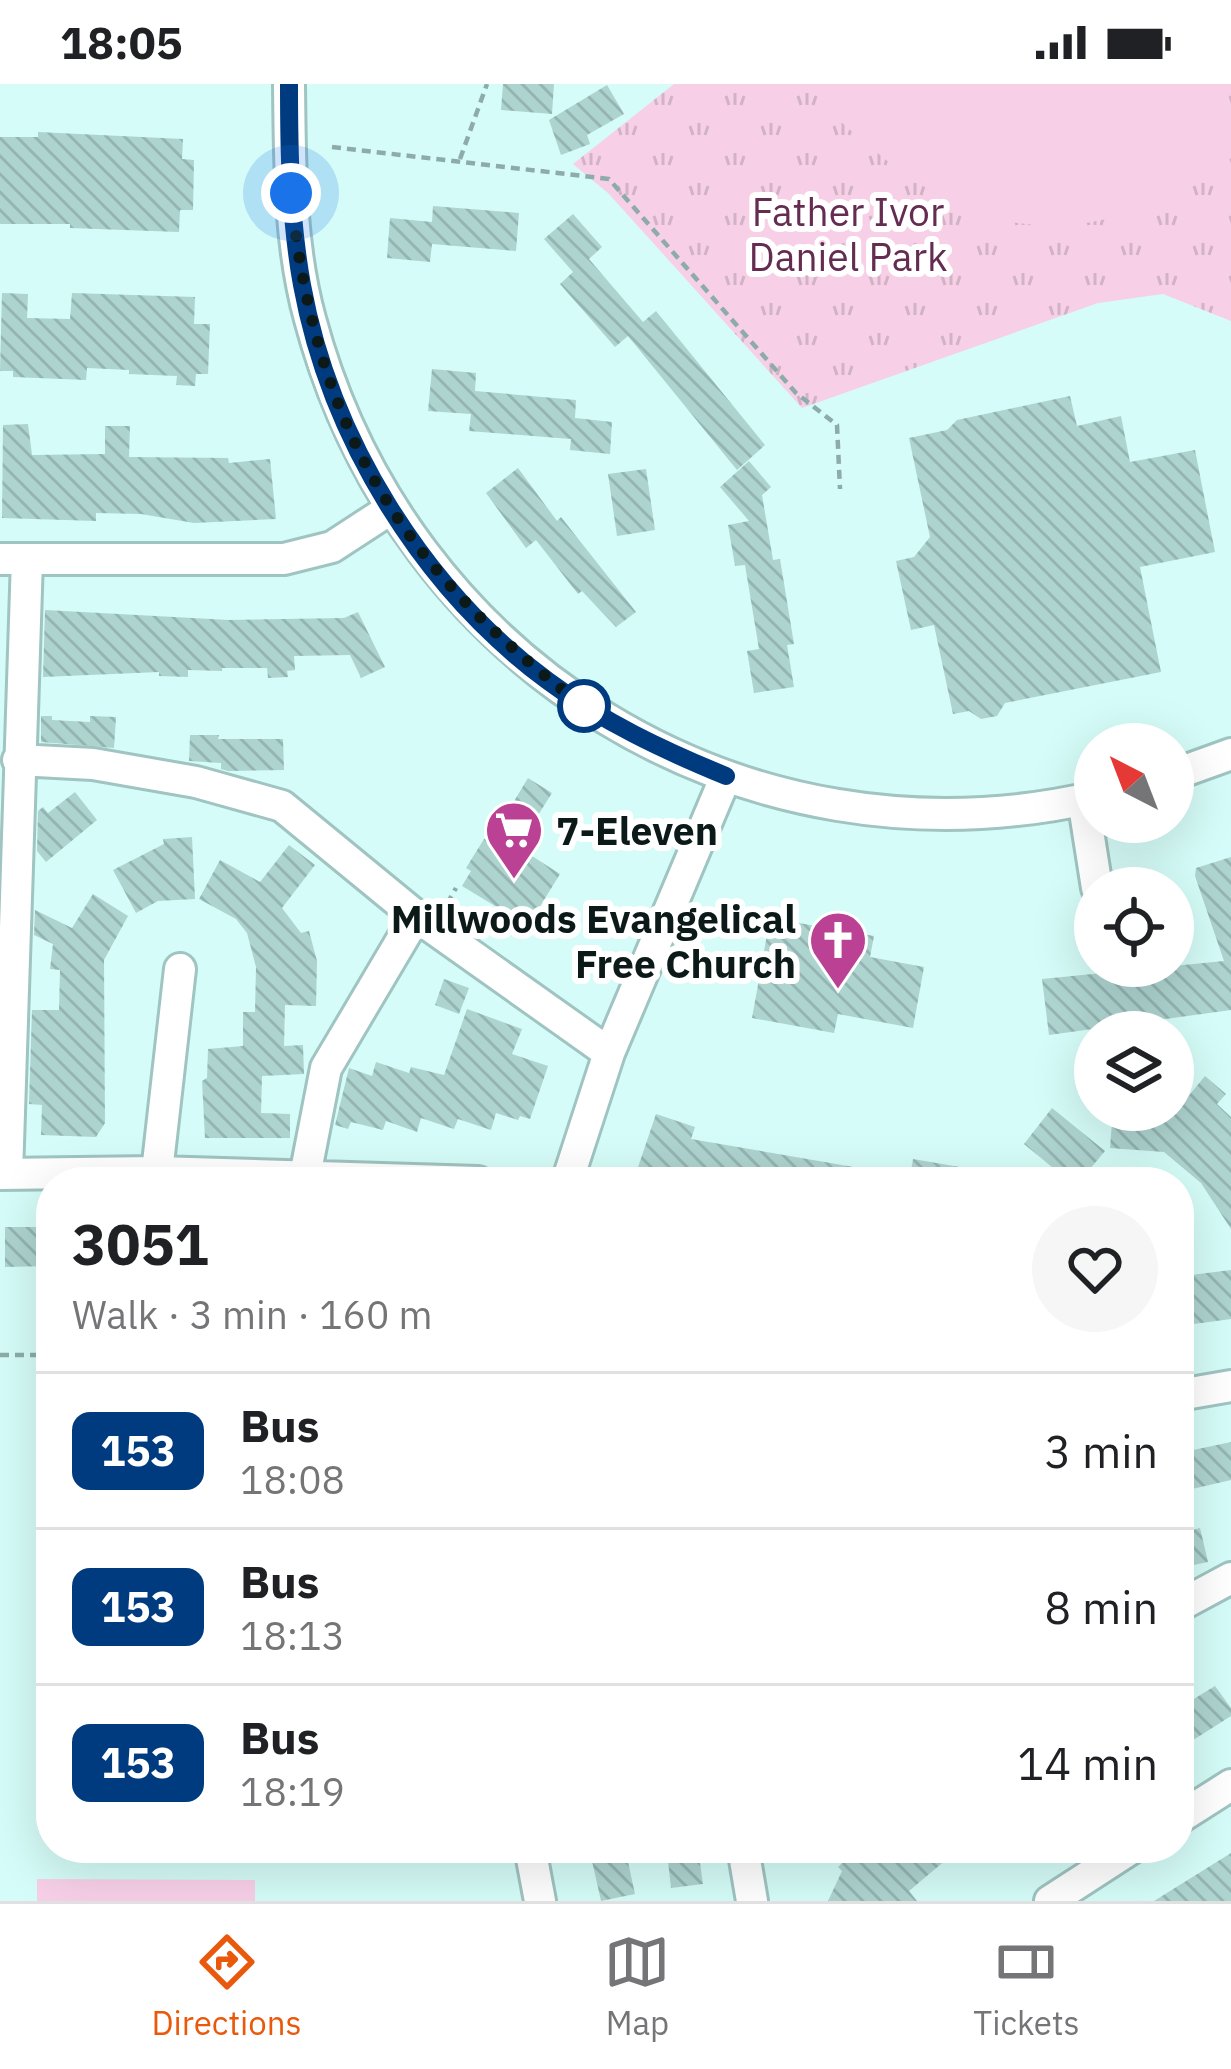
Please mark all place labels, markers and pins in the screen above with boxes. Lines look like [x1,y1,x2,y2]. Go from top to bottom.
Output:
unlabelled marker [559,681,609,731]
supermarket icon: 7-Eleven [483,799,545,881]
place label: 7-Eleven [556,805,718,856]
place label: Millwoods Evangelical Free Church [391,893,796,989]
church icon: Millwoods Evangelical Free Church [807,909,869,991]

